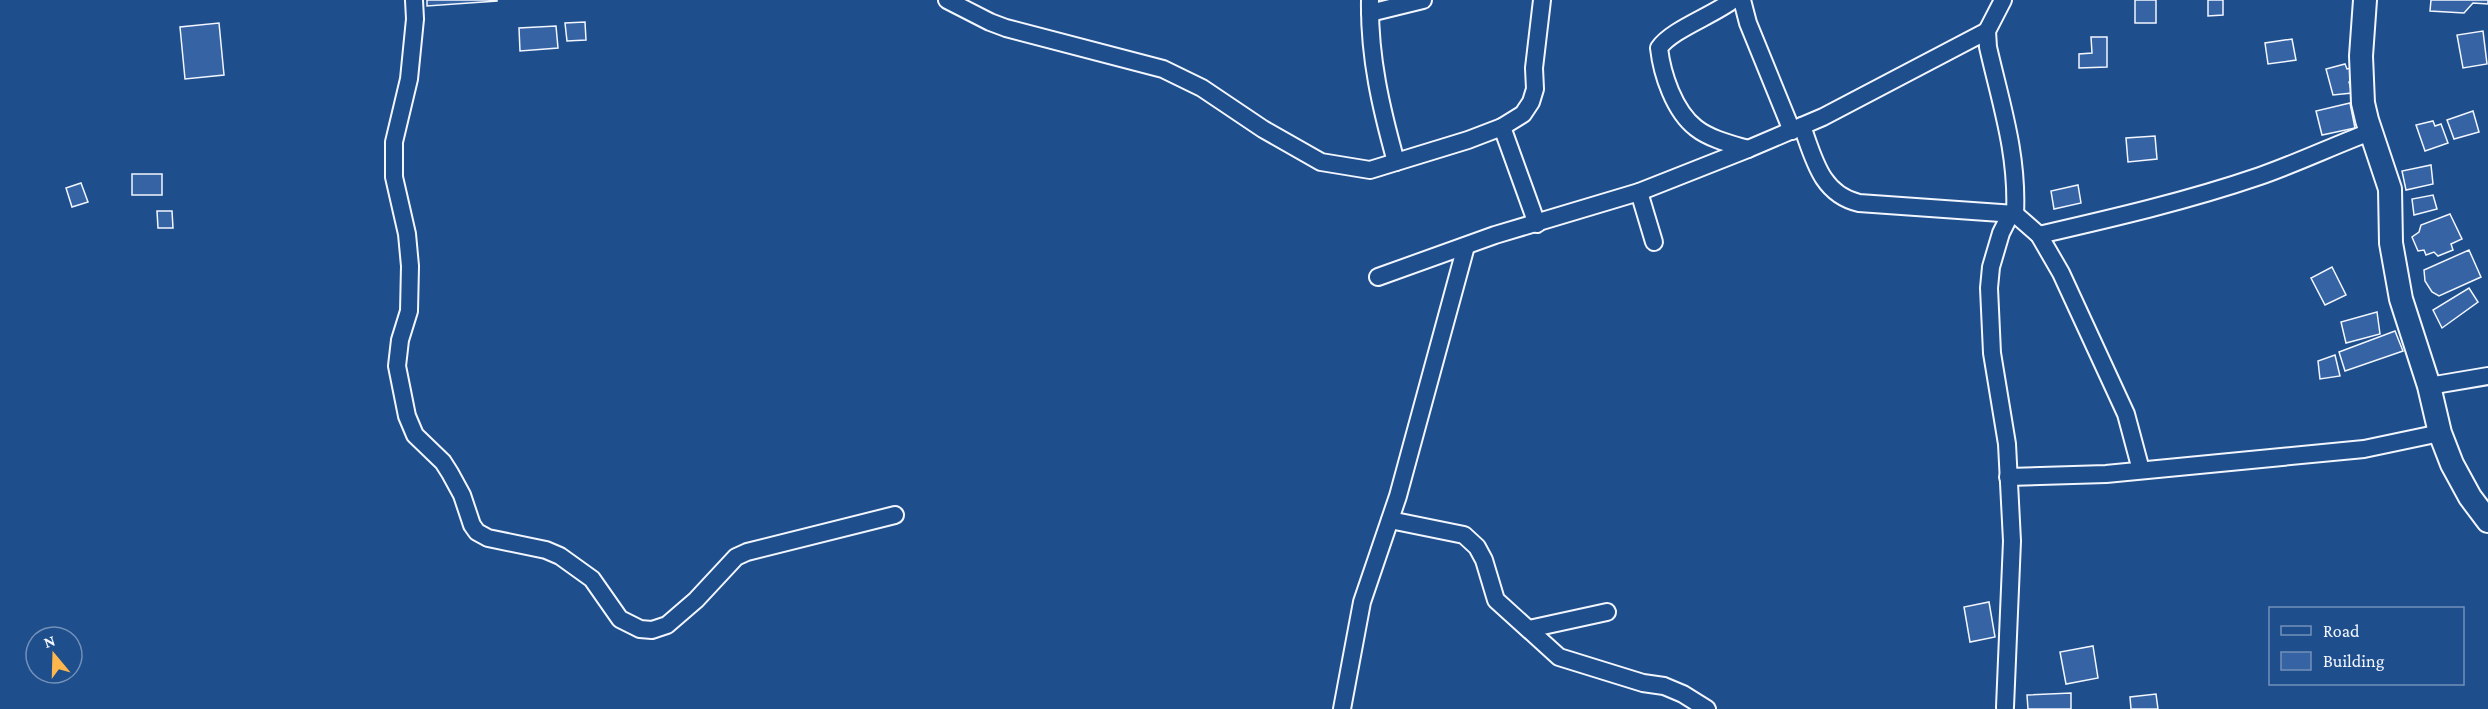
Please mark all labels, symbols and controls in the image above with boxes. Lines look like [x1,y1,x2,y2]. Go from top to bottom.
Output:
legend [2269,607,2464,685]
text: Road [2323,621,2360,641]
north arrow [24,625,84,685]
text: N [41,631,57,651]
text: Building [2323,651,2385,671]

